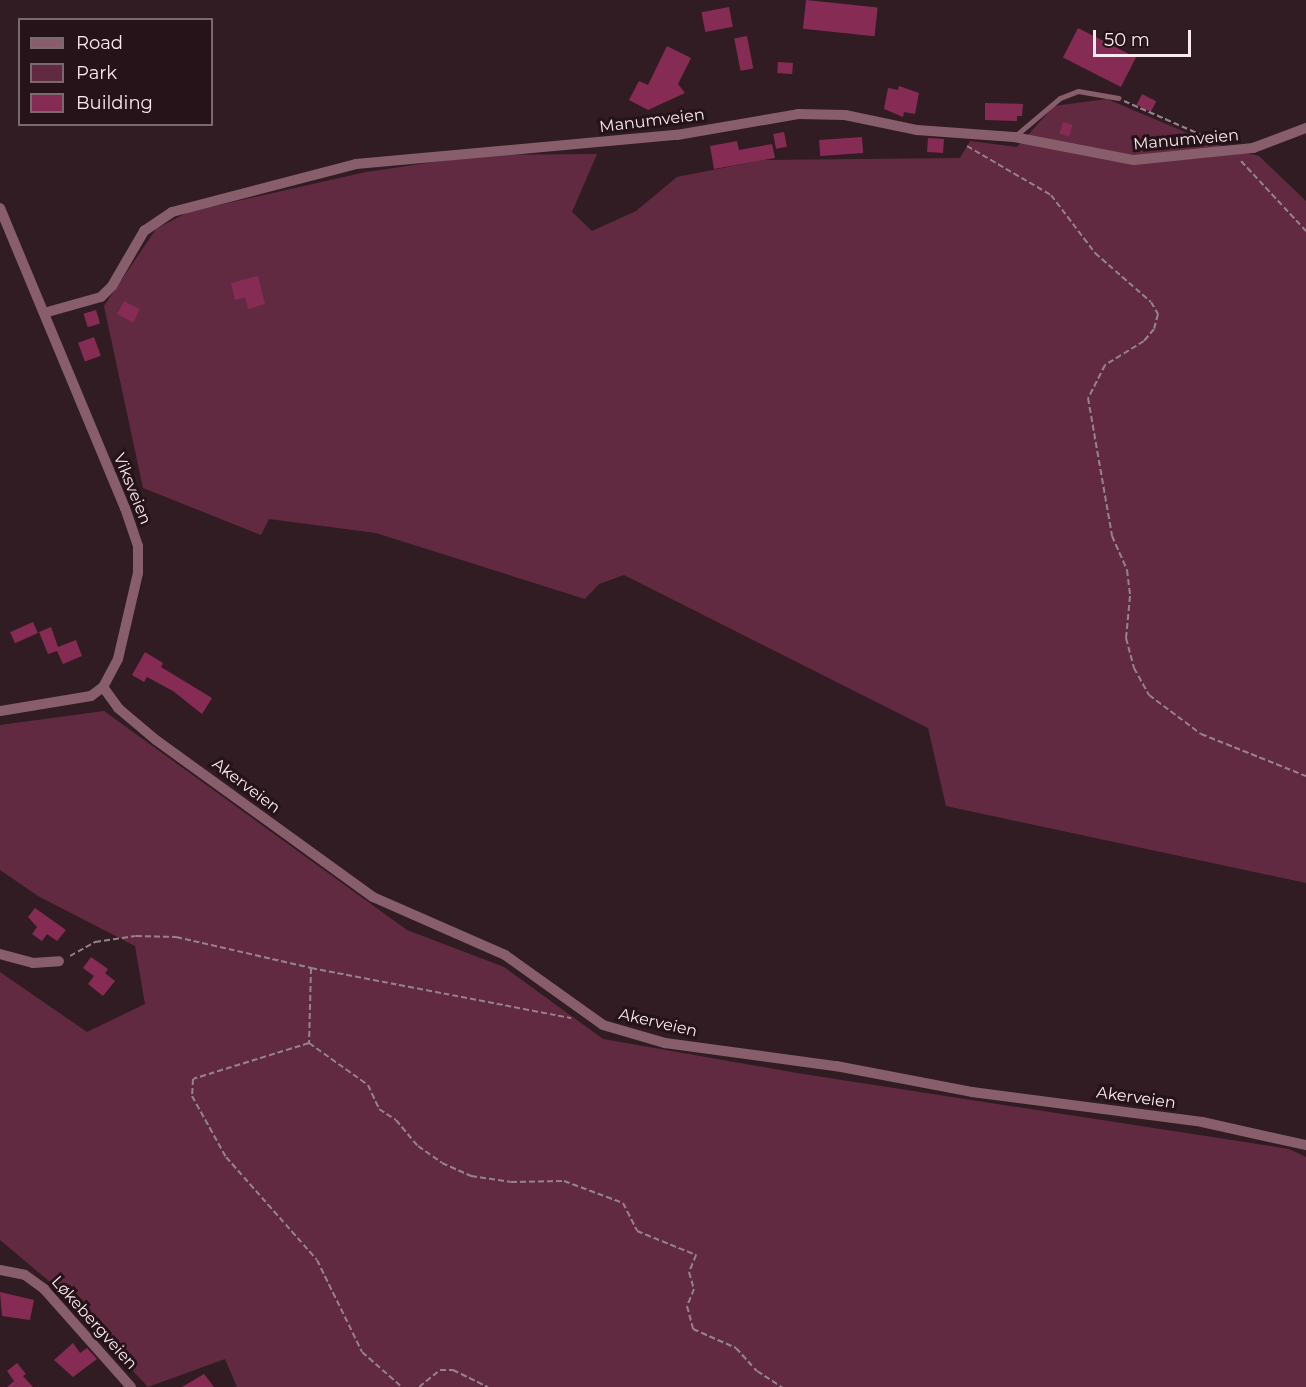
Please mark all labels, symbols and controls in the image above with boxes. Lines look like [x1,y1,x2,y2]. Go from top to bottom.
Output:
legend [18,18,213,126]
scale bar [1096,18,1194,56]
text: 50 m [1104,29,1150,51]
text: Road [76,32,123,54]
text: Park [76,62,117,84]
text: Building [76,92,153,114]
street label: Manumveien [598,105,706,137]
street label: Manumveien [1132,126,1240,154]
street label: Viksveien [109,451,155,527]
street label: Akerveien [208,754,284,818]
street label: Akerveien [617,1005,699,1041]
street label: Akerveien [1095,1083,1177,1113]
street label: Løkebergveien [47,1272,141,1374]

